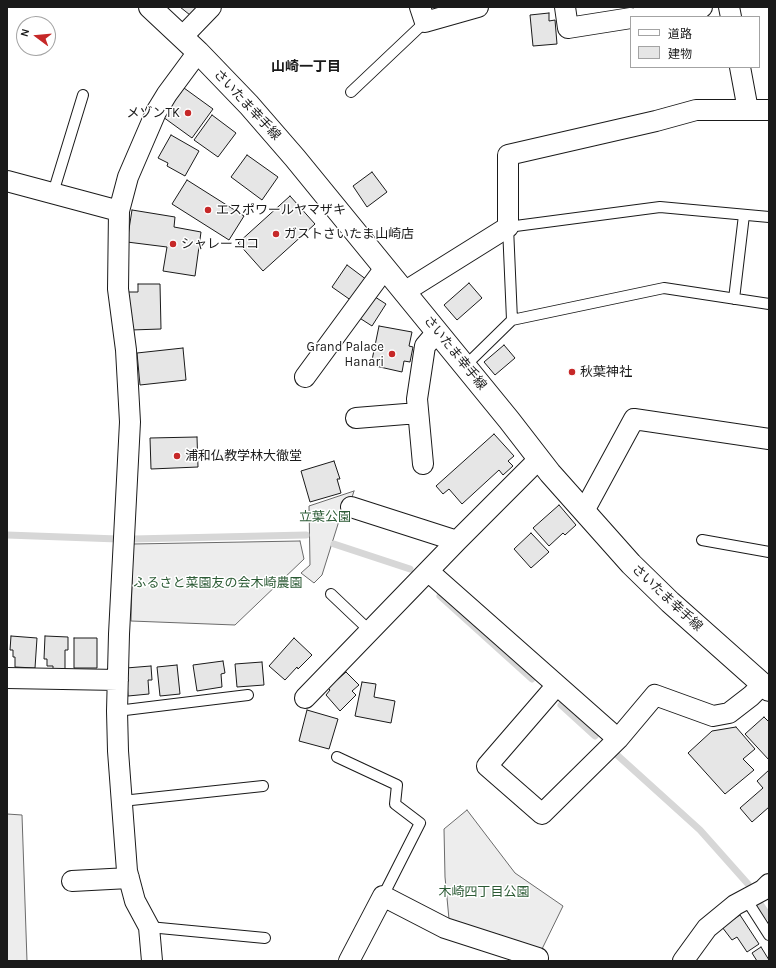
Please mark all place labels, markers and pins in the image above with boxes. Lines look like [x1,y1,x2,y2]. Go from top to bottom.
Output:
place label: メゾンTK [127,105,180,121]
marker: メゾンTK [183,108,193,118]
place label: エスポワールヤマザキ [216,202,346,218]
marker: エスポワールヤマザキ [203,205,213,215]
place label: ガストさいたま山崎店 [284,226,414,242]
marker: ガストさいたま山崎店 [271,229,281,239]
place label: シャレーココ [181,236,259,252]
marker: シャレーココ [168,239,178,249]
place label: Grand Palace Hanari [307,339,384,370]
marker: Grand Palace Hanari [387,349,397,359]
place label: 秋葉神社 [580,364,632,380]
marker: 秋葉神社 [567,367,577,377]
place label: 浦和仏教学林大徹堂 [185,448,302,464]
marker: 浦和仏教学林大徹堂 [172,451,182,461]

